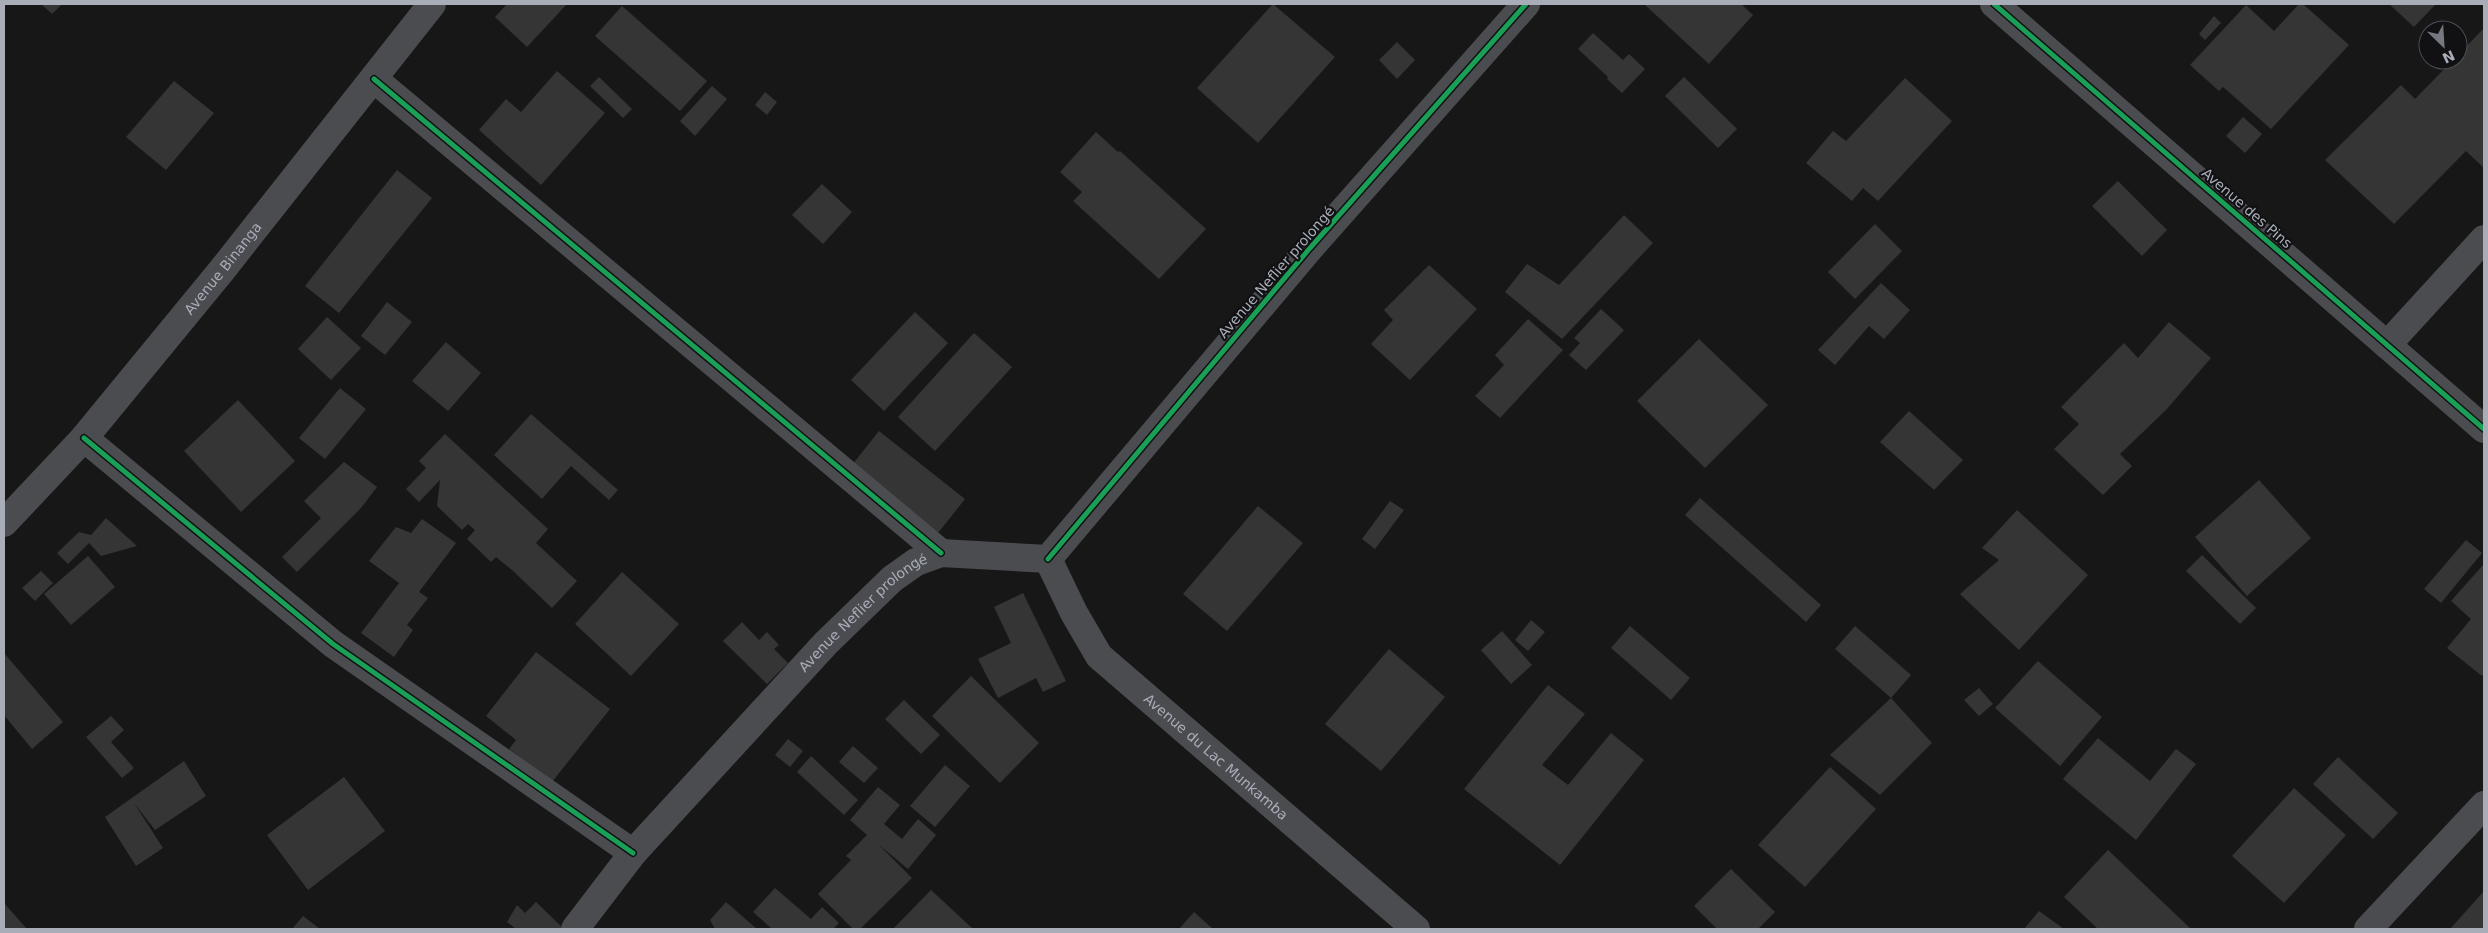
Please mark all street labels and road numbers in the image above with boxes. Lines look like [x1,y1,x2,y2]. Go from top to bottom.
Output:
street label: Avenue des Pins [2199,165,2295,251]
street label: Avenue Neflier prolongé [1215,203,1337,341]
street label: Avenue Binanga [181,219,265,318]
street label: Avenue Neflier prolongé [796,551,929,675]
street label: Avenue du Lac Munkamba [1141,690,1291,823]

